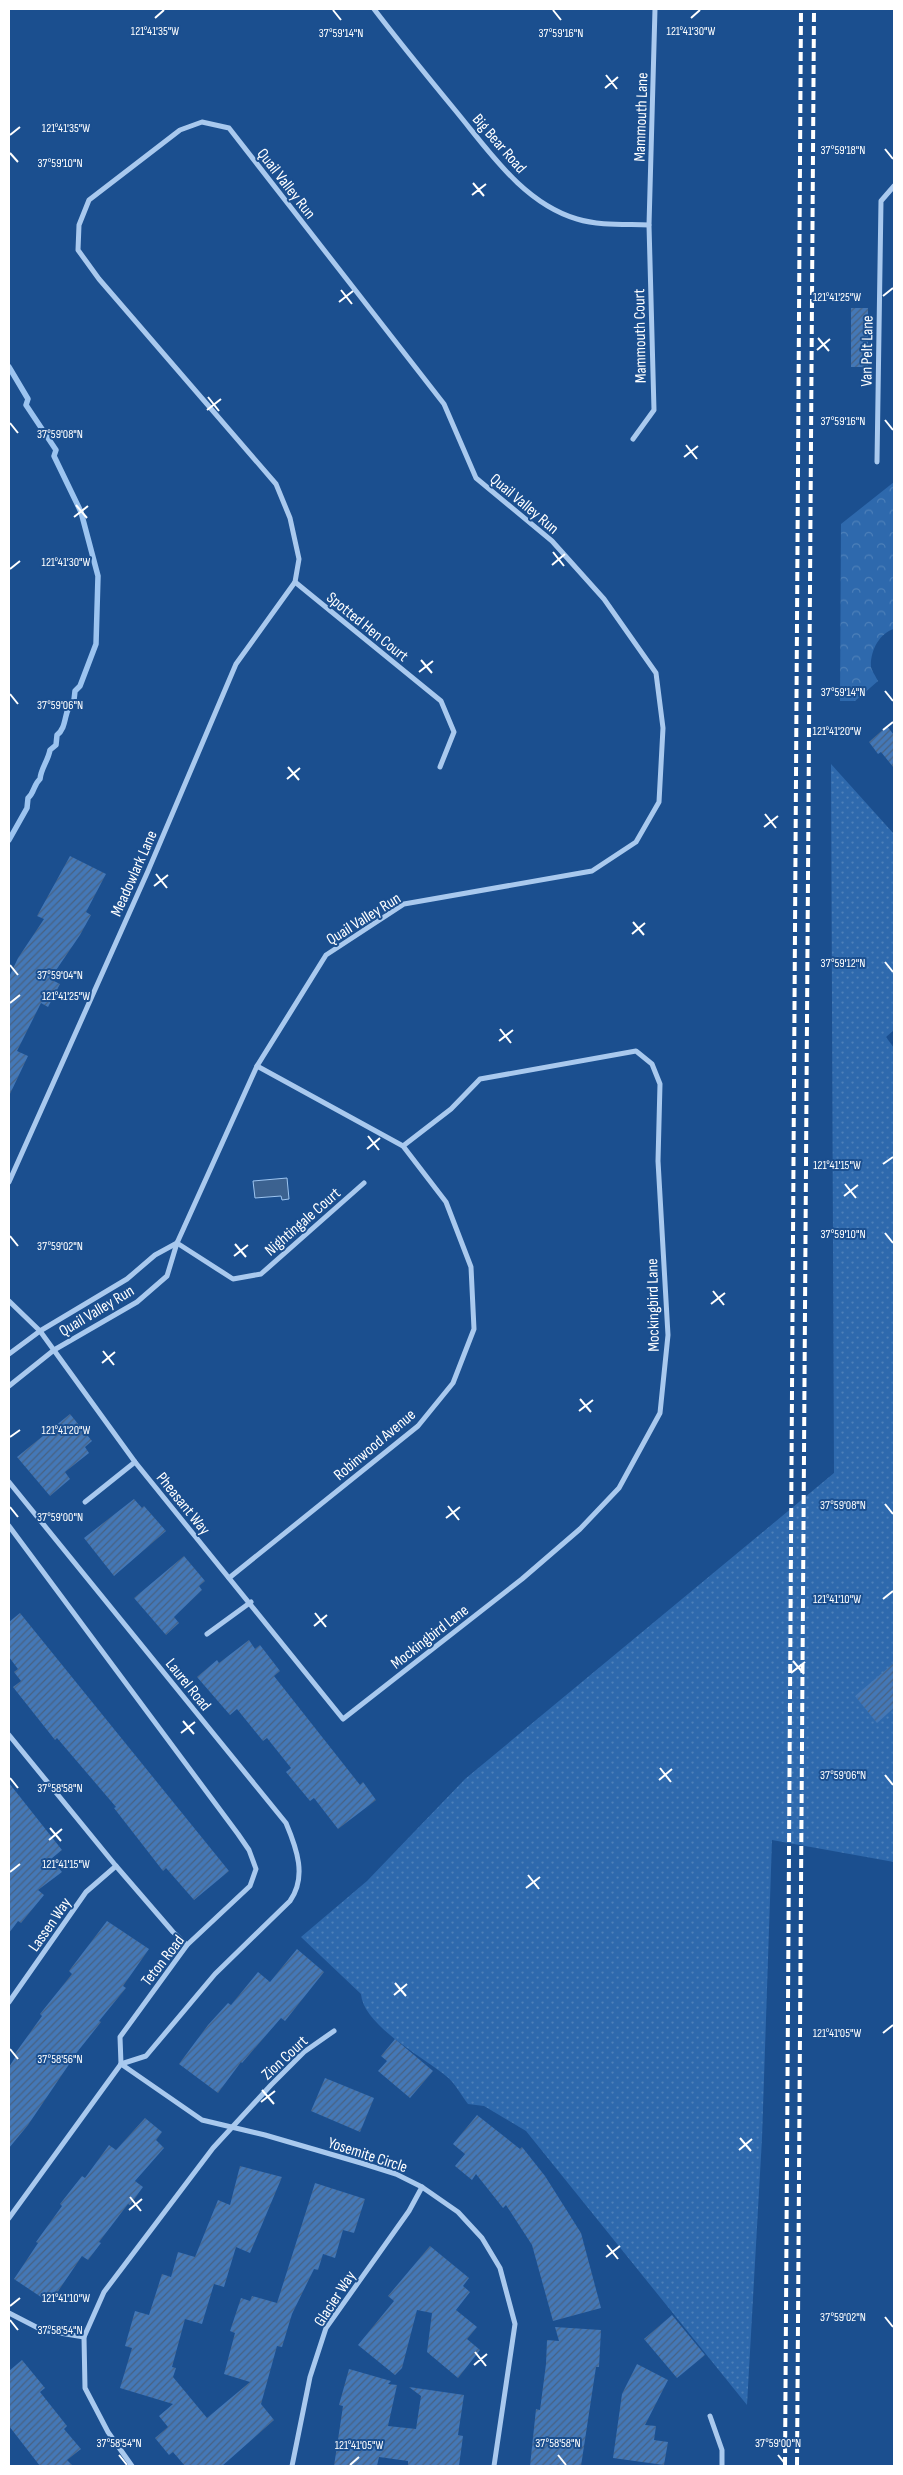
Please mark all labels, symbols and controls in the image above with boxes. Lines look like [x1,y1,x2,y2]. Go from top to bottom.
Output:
text: 121°41'35"W [131,24,179,39]
text: 121°41'30"W [667,24,716,39]
text: 37°59'14"N [319,26,363,41]
text: 37°59'16"N [539,26,583,41]
street label: Mammouth Lane [630,72,653,162]
street label: Big Bear Road [468,110,530,178]
text: 121°41'35"W [42,121,90,136]
text: 37°59'18"N [821,143,865,158]
street label: Quail Valley Run [252,145,319,223]
text: 37°59'10"N [37,156,83,171]
street label: Mammouth Court [630,288,651,383]
text: 121°41'25"W [813,290,861,305]
street label: Van Pelt Lane [857,315,878,387]
text: 37°59'16"N [821,414,865,429]
text: 37°59'08"N [37,427,83,442]
street label: Quail Valley Run [486,470,562,538]
text: 121°41'30"W [42,555,91,570]
street label: Spotted Hen Court [322,588,412,666]
text: 37°59'14"N [821,685,865,700]
text: 37°59'06"N [37,698,83,713]
text: 121°41'20"W [813,724,862,739]
street label: Meadowlark Lane [107,828,162,920]
street label: Quail Valley Run [323,889,404,950]
text: 37°59'12"N [821,956,865,971]
text: 37°59'04"N [37,968,83,983]
text: 121°41'25"W [42,989,90,1004]
text: 121°41'15"W [813,1158,861,1173]
street label: Nightingale Court [261,1184,345,1260]
text: 37°59'10"N [820,1227,866,1242]
text: 37°59'02"N [37,1239,83,1254]
street label: Mockingbird Lane [643,1258,664,1352]
street label: Quail Valley Run [56,1282,138,1341]
street label: Robinwood Avenue [330,1405,420,1485]
text: 121°41'20"W [42,1423,91,1438]
street label: Pheasant Way [152,1469,214,1539]
text: 37°59'08"N [820,1498,866,1513]
text: 37°59'00"N [37,1510,83,1525]
text: 121°41'10"W [813,1592,861,1607]
street label: Mockingbird Lane [387,1601,473,1673]
street label: Laurel Road [161,1655,215,1715]
text: 37°59'06"N [820,1768,866,1783]
text: 37°58'58"N [37,1781,83,1796]
text: 121°41'15"W [42,1857,90,1872]
street label: Lassen Way [25,1894,76,1955]
street label: Teton Road [137,1932,189,1990]
text: 121°41'05"W [813,2026,862,2041]
street label: Zion Court [258,2032,312,2084]
text: 37°58'56"N [37,2052,83,2067]
street label: Yosemite Circle [325,2134,410,2177]
street label: Glacier Way [310,2268,360,2330]
text: 121°41'10"W [42,2291,90,2306]
text: 37°59'02"N [820,2310,866,2325]
text: 37°58'54"N [37,2323,83,2338]
text: 37°58'54"N [96,2436,142,2451]
text: 37°58'58"N [535,2436,581,2451]
text: 37°59'00"N [755,2436,801,2451]
text: 121°41'05"W [335,2438,384,2453]

